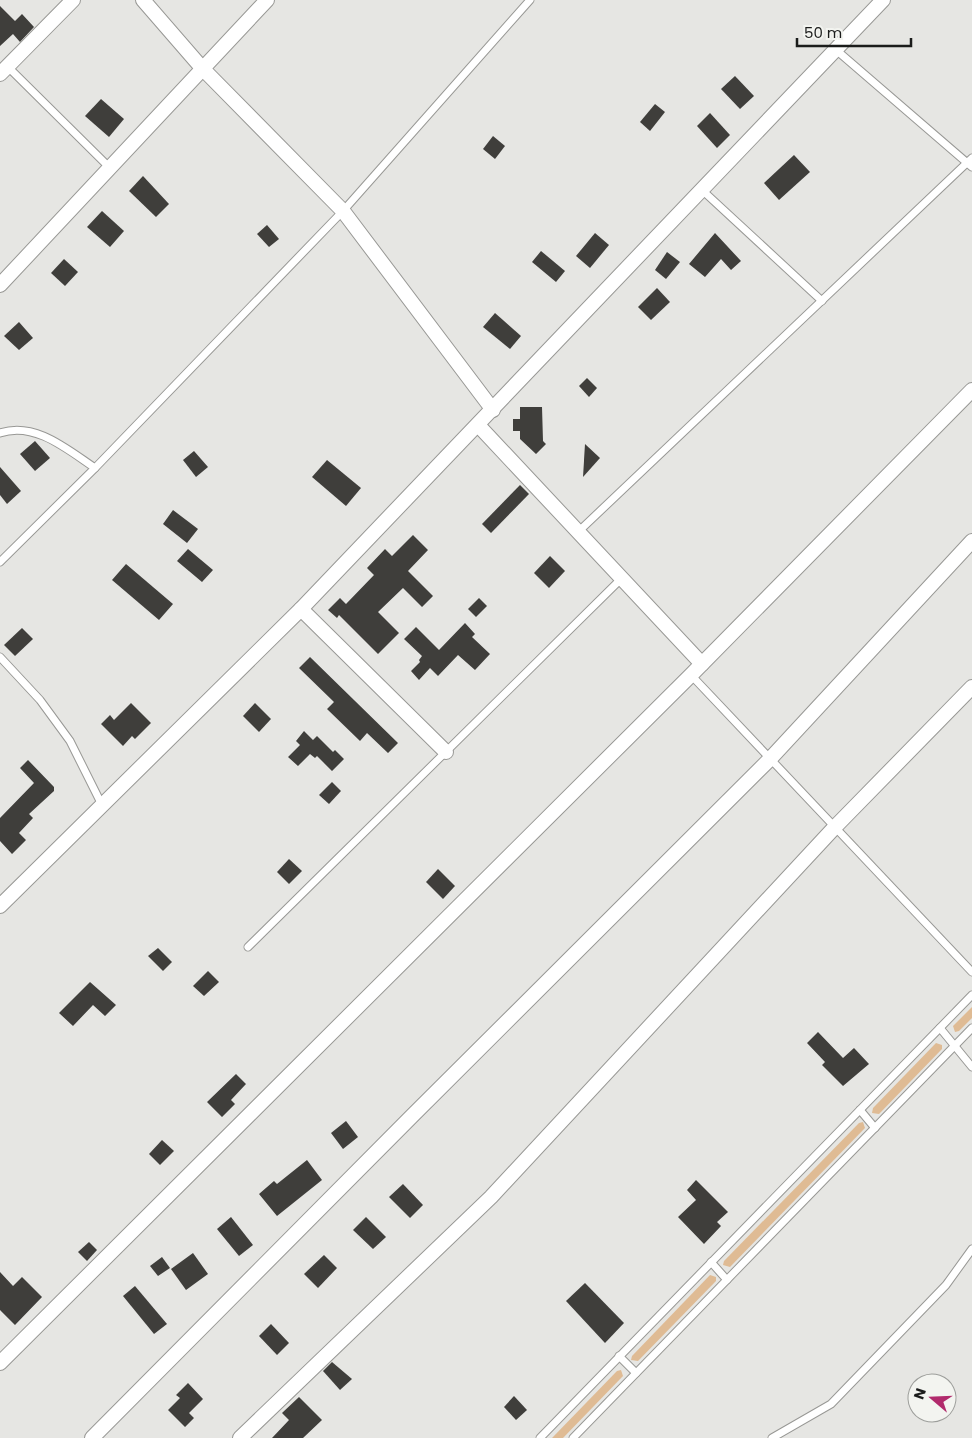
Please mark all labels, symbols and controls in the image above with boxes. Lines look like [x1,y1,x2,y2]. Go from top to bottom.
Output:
scale bar [797,15,911,47]
text: 50 m [804,22,842,43]
north arrow [907,1373,957,1423]
text: N [909,1386,931,1402]

